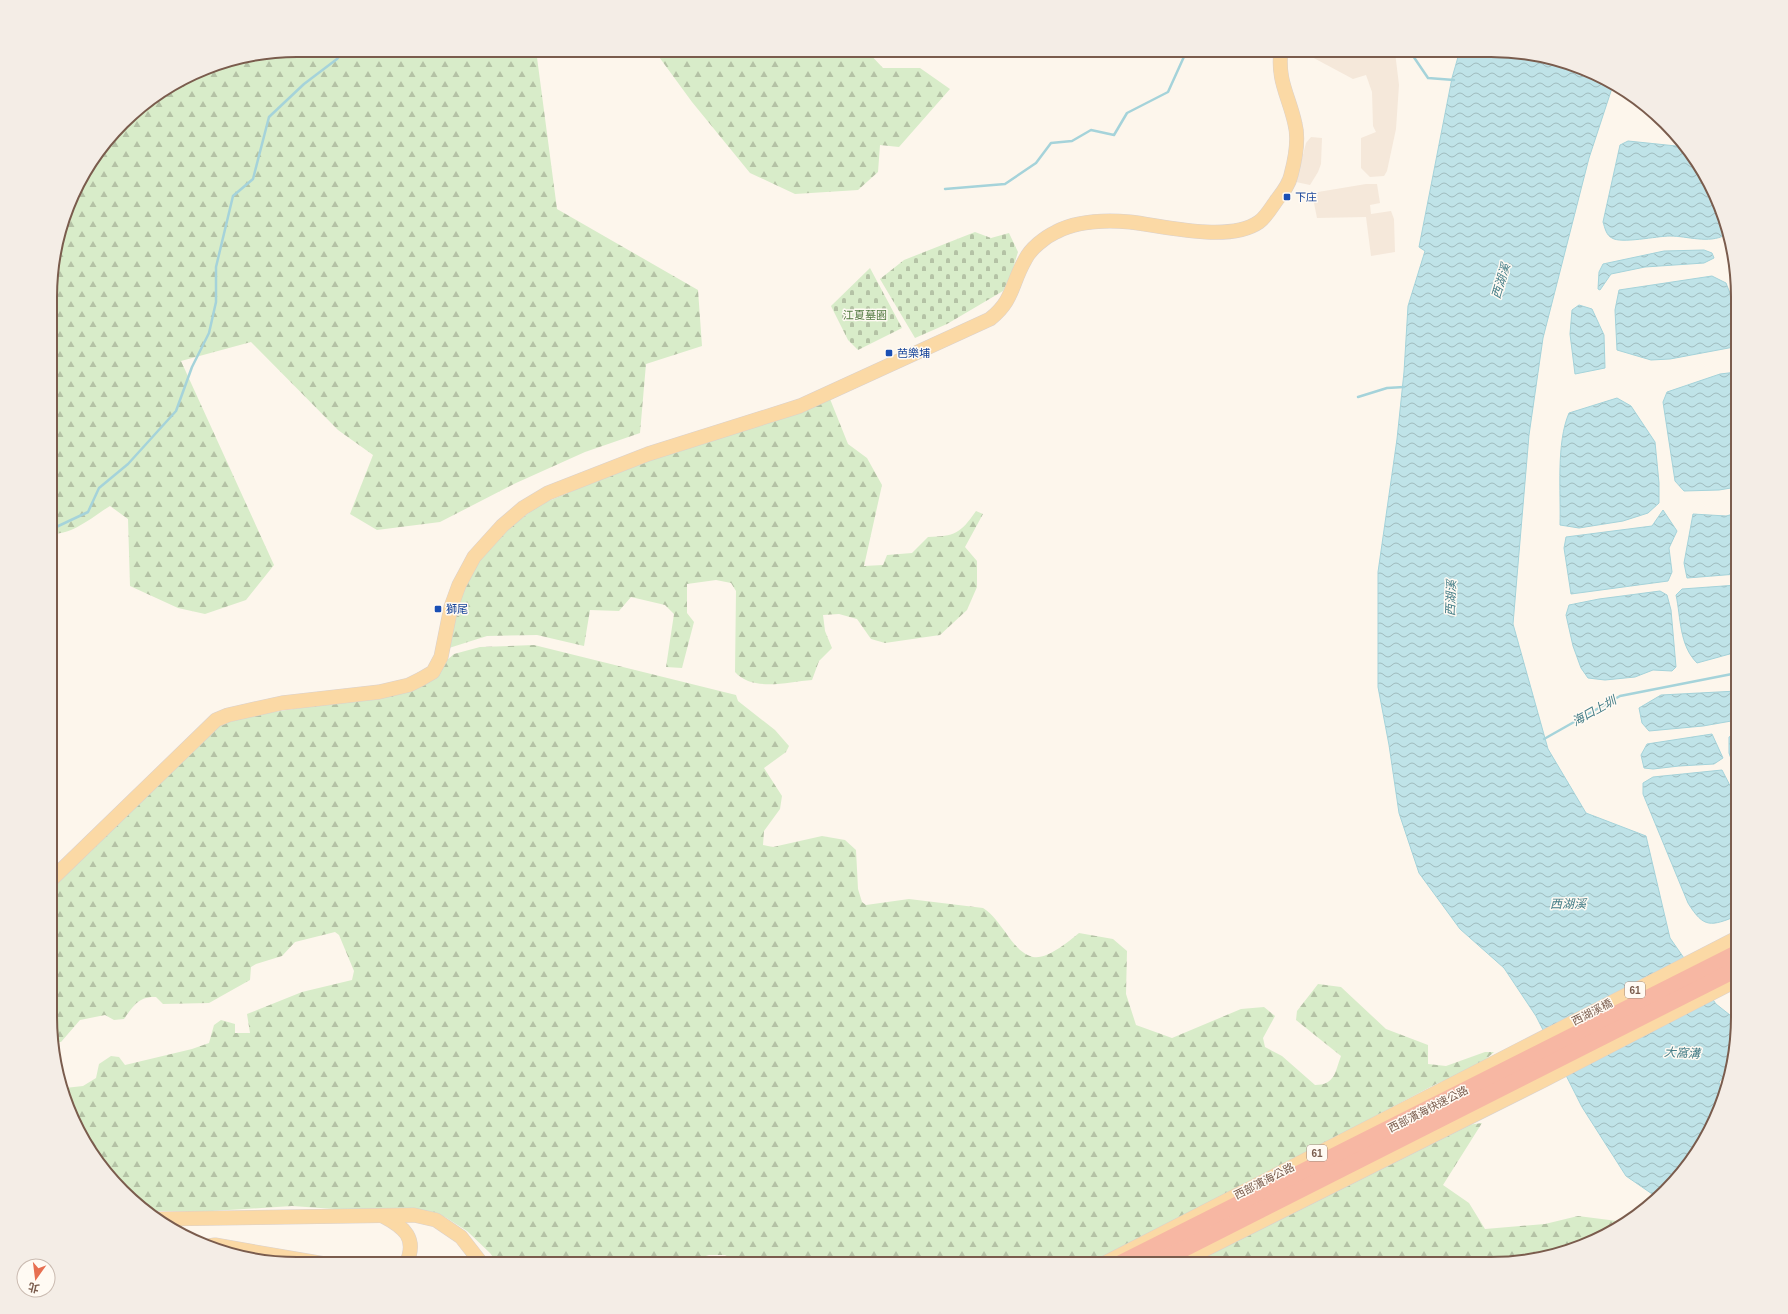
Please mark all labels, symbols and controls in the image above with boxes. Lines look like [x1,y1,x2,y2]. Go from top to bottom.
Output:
place label: 下庄 [1295,191,1317,203]
marker: 下庄 [1282,192,1292,202]
water label: 西湖溪 [1489,260,1514,300]
park label: 江夏墓園 [843,309,887,321]
place label: 芭樂埔 [897,347,930,359]
marker: 芭樂埔 [884,348,894,358]
water label: 西湖溪 [1443,578,1459,616]
place label: 獅尾 [446,603,468,615]
marker: 獅尾 [433,604,443,614]
water label: 海口上圳 [1570,692,1620,729]
water label: 西湖溪 [1550,897,1588,911]
road number: 61 [1625,982,1645,998]
street label: 西湖溪橋 [1570,997,1614,1027]
water label: 大窩溝 [1664,1045,1702,1061]
street label: 西部濱海快速公路 [1386,1084,1470,1134]
road number: 61 [1307,1145,1327,1161]
street label: 西部濱海公路 [1232,1161,1296,1201]
north arrow [16,1258,56,1298]
text: 北 [27,1281,40,1295]

